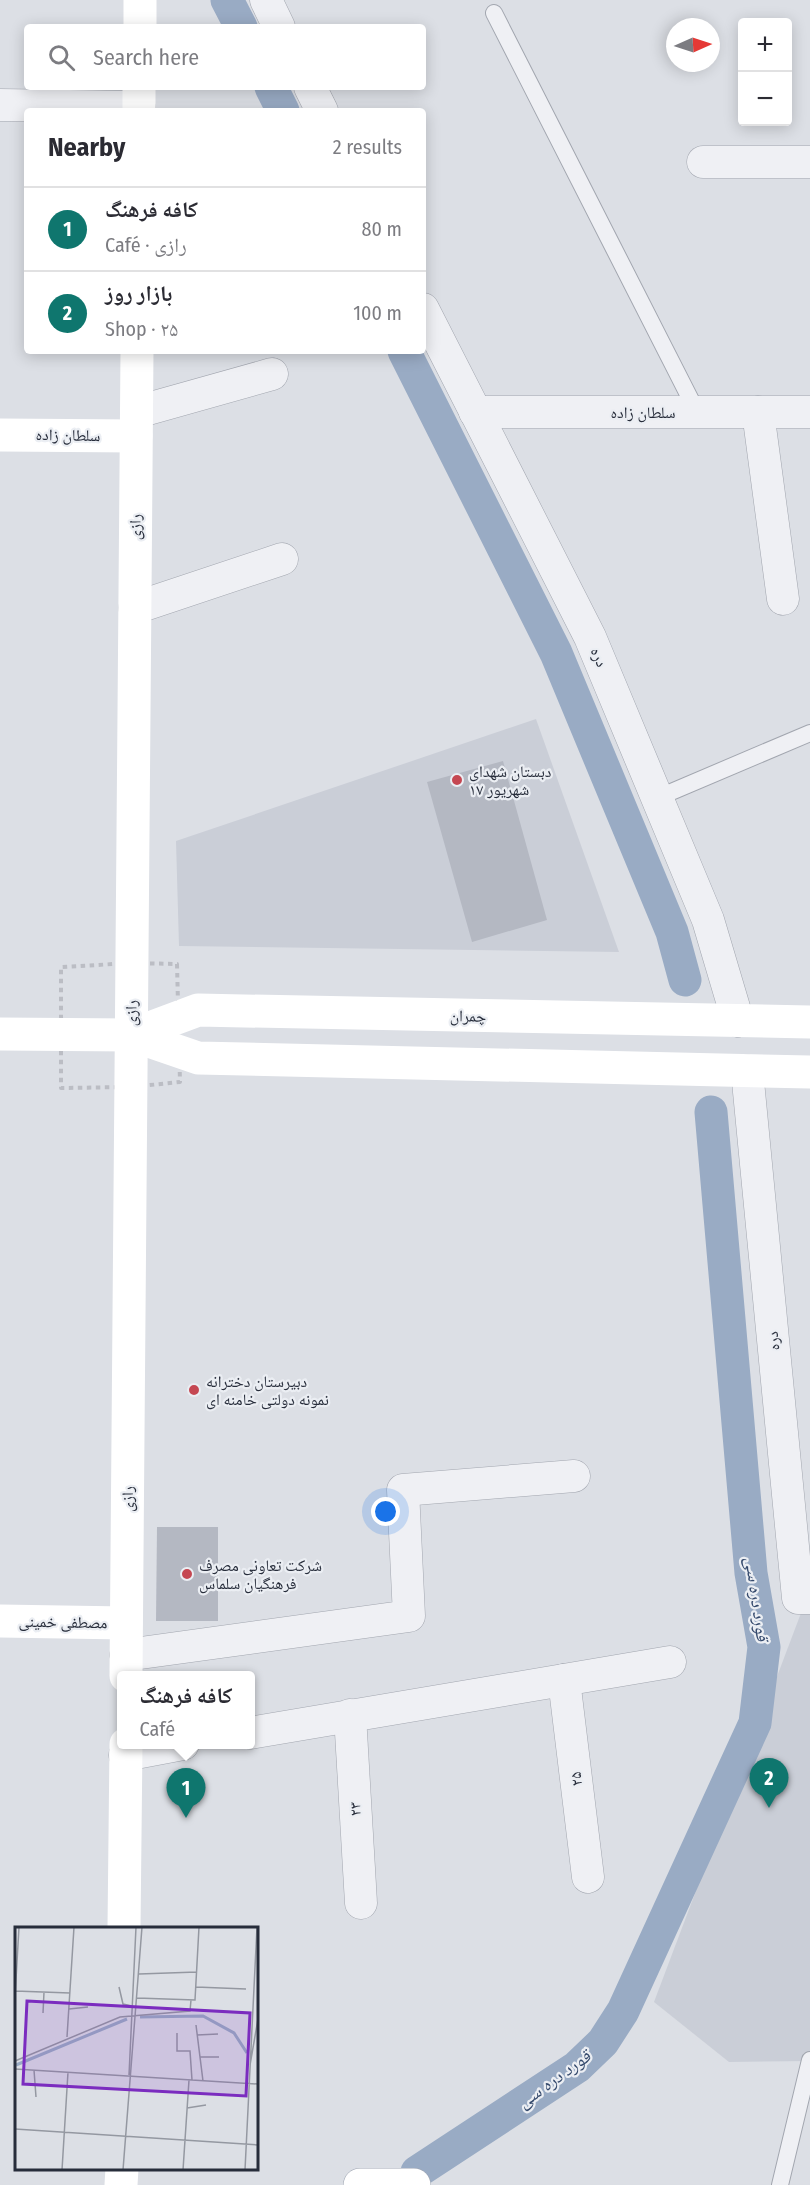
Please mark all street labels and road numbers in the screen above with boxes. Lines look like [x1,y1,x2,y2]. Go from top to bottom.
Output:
street label: سلطان زاده [611,403,675,423]
street label: سلطان زاده [35,425,101,446]
street label: رازی [125,514,146,540]
street label: دره [586,644,612,670]
street label: رازی [121,1000,142,1026]
street label: چمران [450,1006,486,1027]
street label: دره [763,1330,783,1352]
street label: رازی [118,1486,138,1512]
street label: مصطفی خمینی [18,1612,108,1633]
street label: ۲۵ [566,1771,586,1787]
street label: ۲۳ [345,1801,365,1817]

